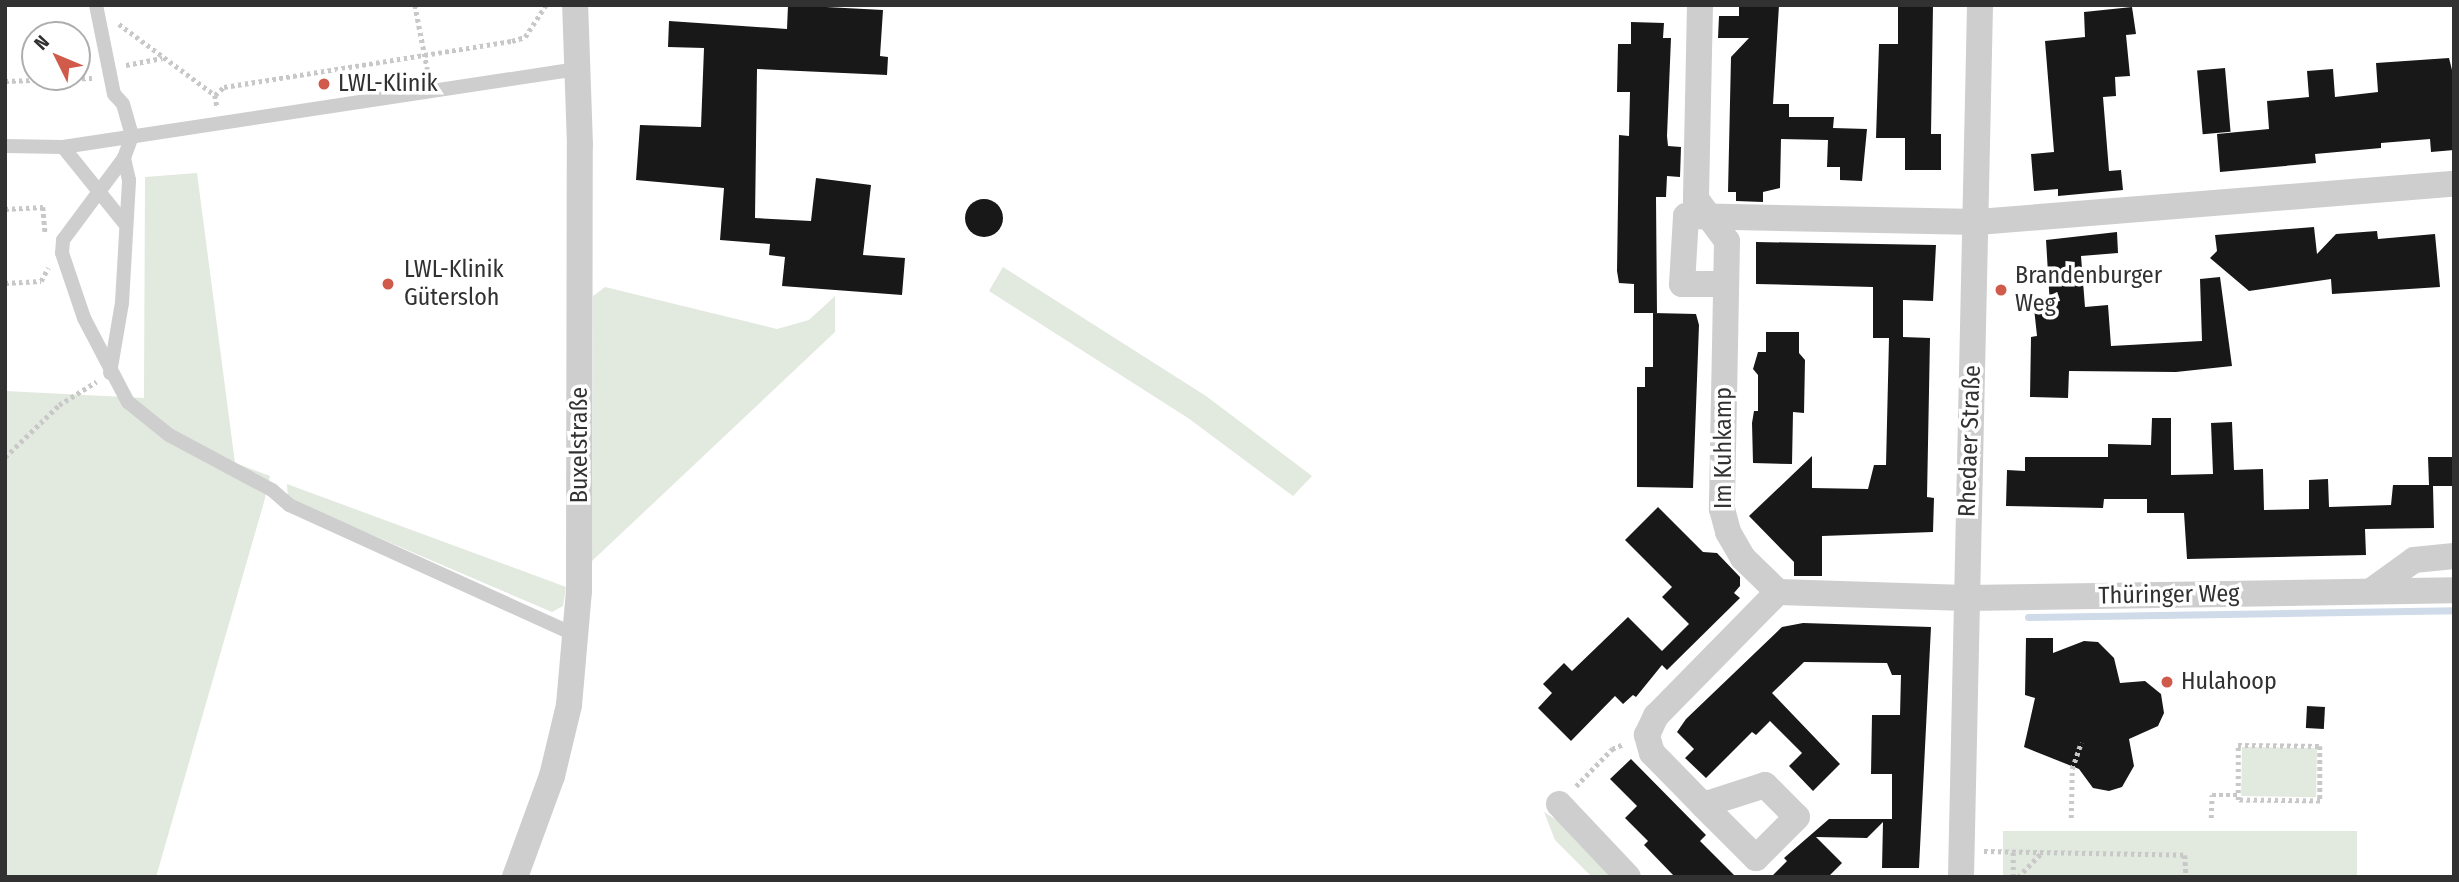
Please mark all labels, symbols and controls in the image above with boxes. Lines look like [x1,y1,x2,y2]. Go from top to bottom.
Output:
north arrow [21,21,91,91]
text: N [29,31,54,55]
place label: LWL-Klinik [338,70,438,98]
marker: LWL-Klinik [316,76,332,92]
place label: LWL-Klinik Gütersloh [404,256,504,312]
place label: Brandenburger Weg [2015,262,2162,318]
marker: LWL-Klinik Gütersloh [378,274,398,294]
marker: Brandenburger Weg [1993,282,2009,298]
street label: Rhedaer Straße [1953,365,1987,517]
street label: Buxelstraße [566,387,594,503]
street label: Im Kuhkamp [1710,387,1738,509]
street label: Thüringer Weg [2098,579,2240,611]
place label: Hulahoop [2181,668,2277,696]
marker: Hulahoop [2159,674,2175,690]

